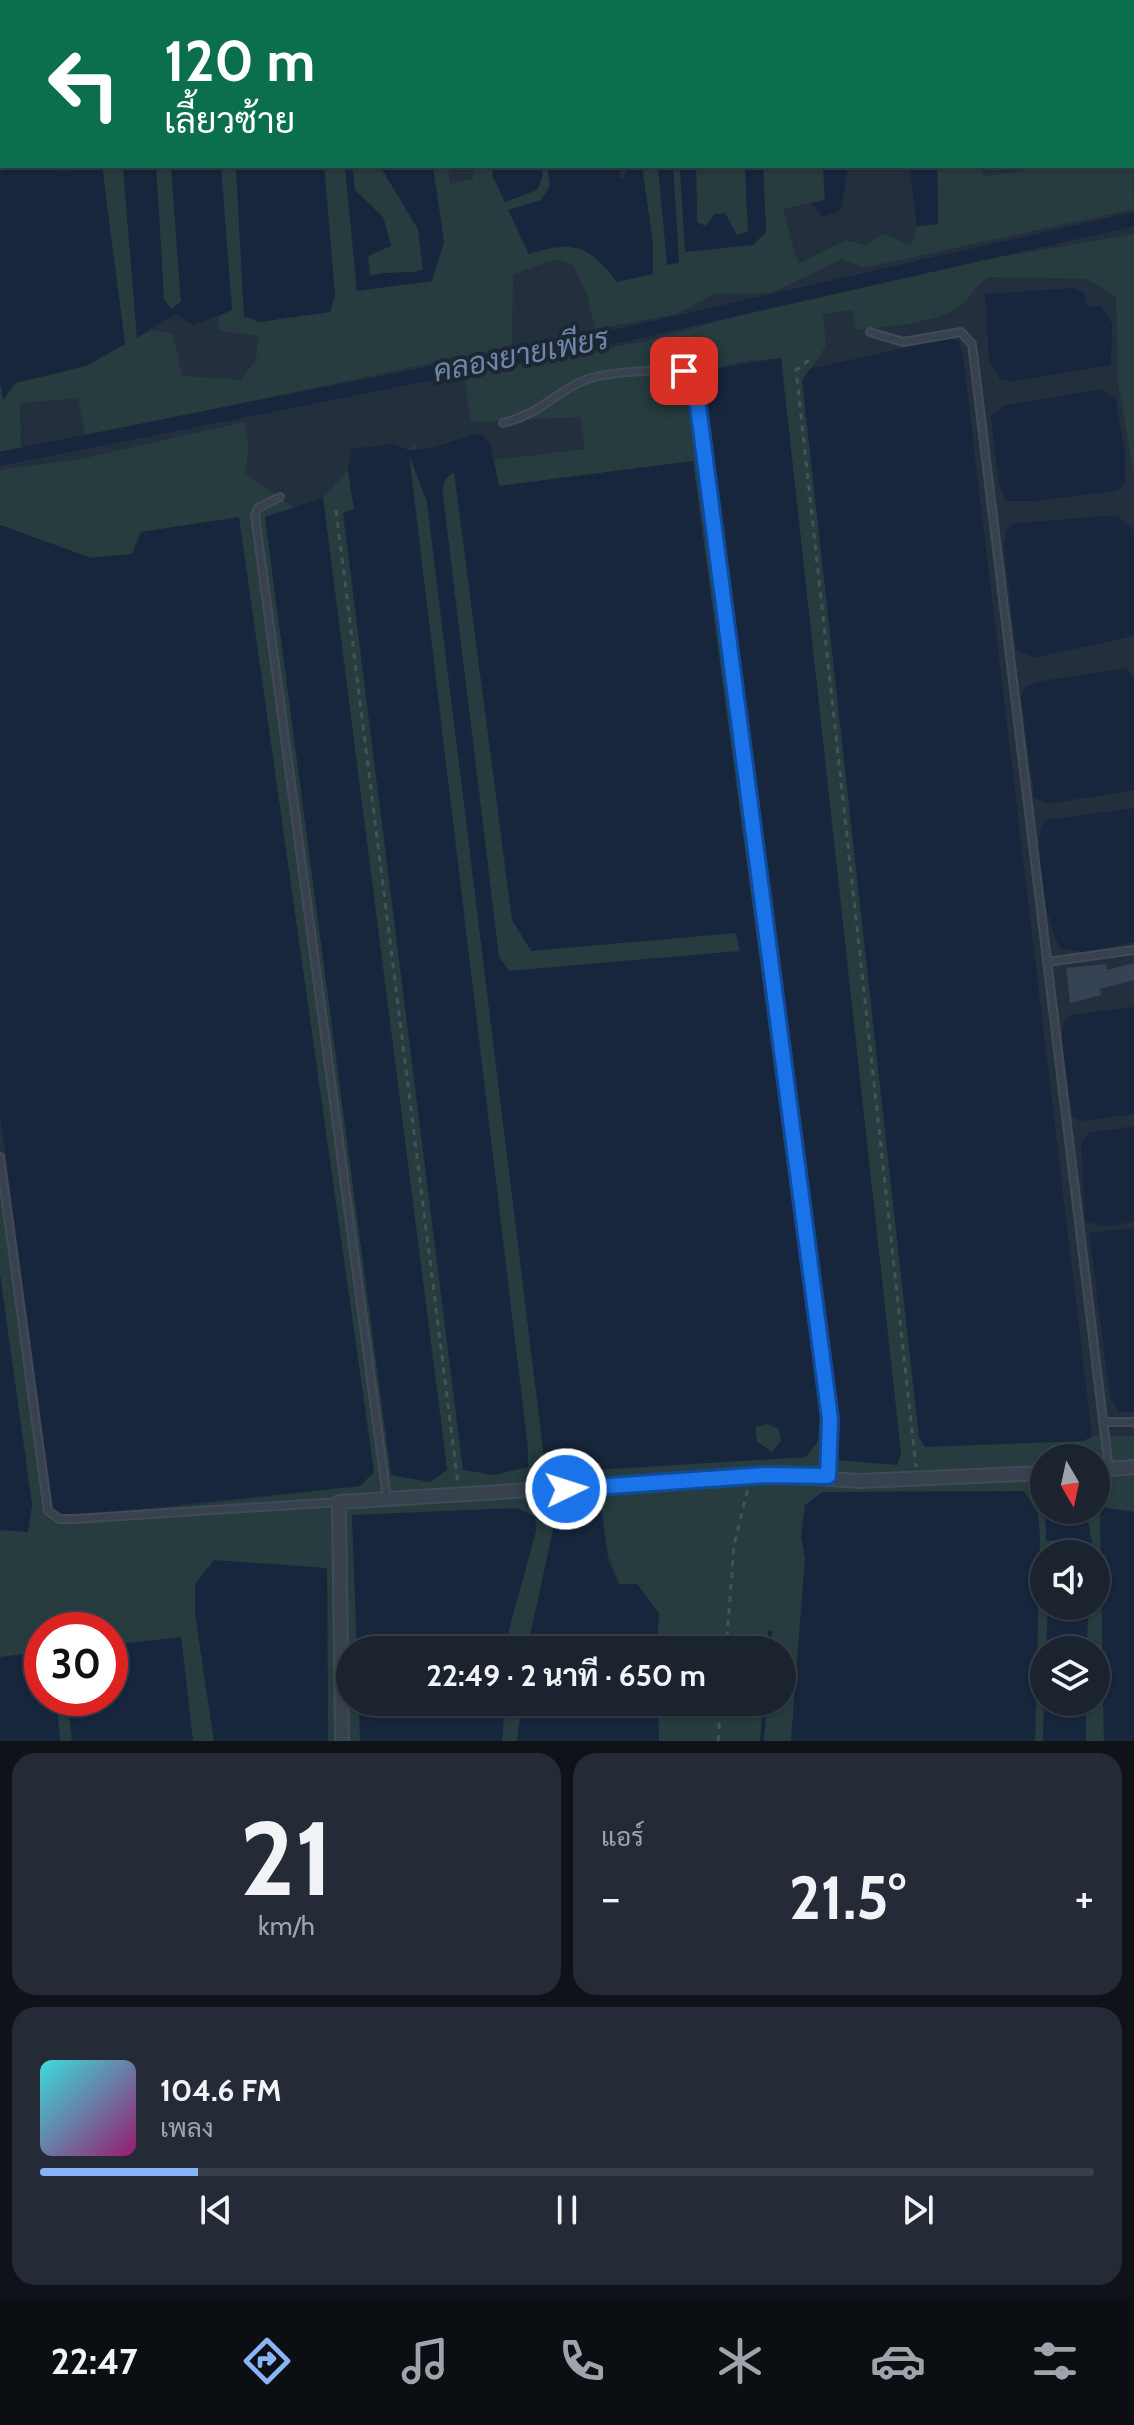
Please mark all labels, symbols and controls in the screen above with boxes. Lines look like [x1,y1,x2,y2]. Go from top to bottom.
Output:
text: 120 m [164,27,315,95]
icon: left [32,32,136,136]
text: เลี้ยวซ้าย [164,98,295,142]
water label: คลองยายเพียร [430,319,613,390]
pin [650,337,718,405]
icon: arrive [662,349,706,393]
north arrow [1030,1444,1110,1524]
map controls [1030,1444,1110,1716]
position arrow [524,1447,608,1531]
button: sound [1030,1540,1110,1620]
speed limit sign: 30 [24,1612,128,1716]
button: layers [1030,1636,1110,1716]
text: 22:49 · 2 นาที · 650 m [426,1657,706,1694]
text: 21 [240,1795,333,1921]
text: แอร์ [601,1821,644,1853]
text: 21.5° [789,1861,906,1934]
text: − [601,1871,620,1924]
text: + [1075,1871,1094,1924]
text: km/h [258,1910,315,1942]
text: 104.6 FM [160,2072,281,2109]
text: เพลง [160,2112,214,2144]
icon: previous [194,2188,238,2232]
icon: pause [545,2188,589,2232]
icon: next [896,2188,940,2232]
icon: directions [239,2333,295,2389]
icon: music [397,2333,453,2389]
icon: phone [554,2333,610,2389]
icon: climate [712,2333,768,2389]
icon: car [870,2333,926,2389]
icon: filters [1027,2333,1083,2389]
text: 22:47 [51,2339,138,2383]

